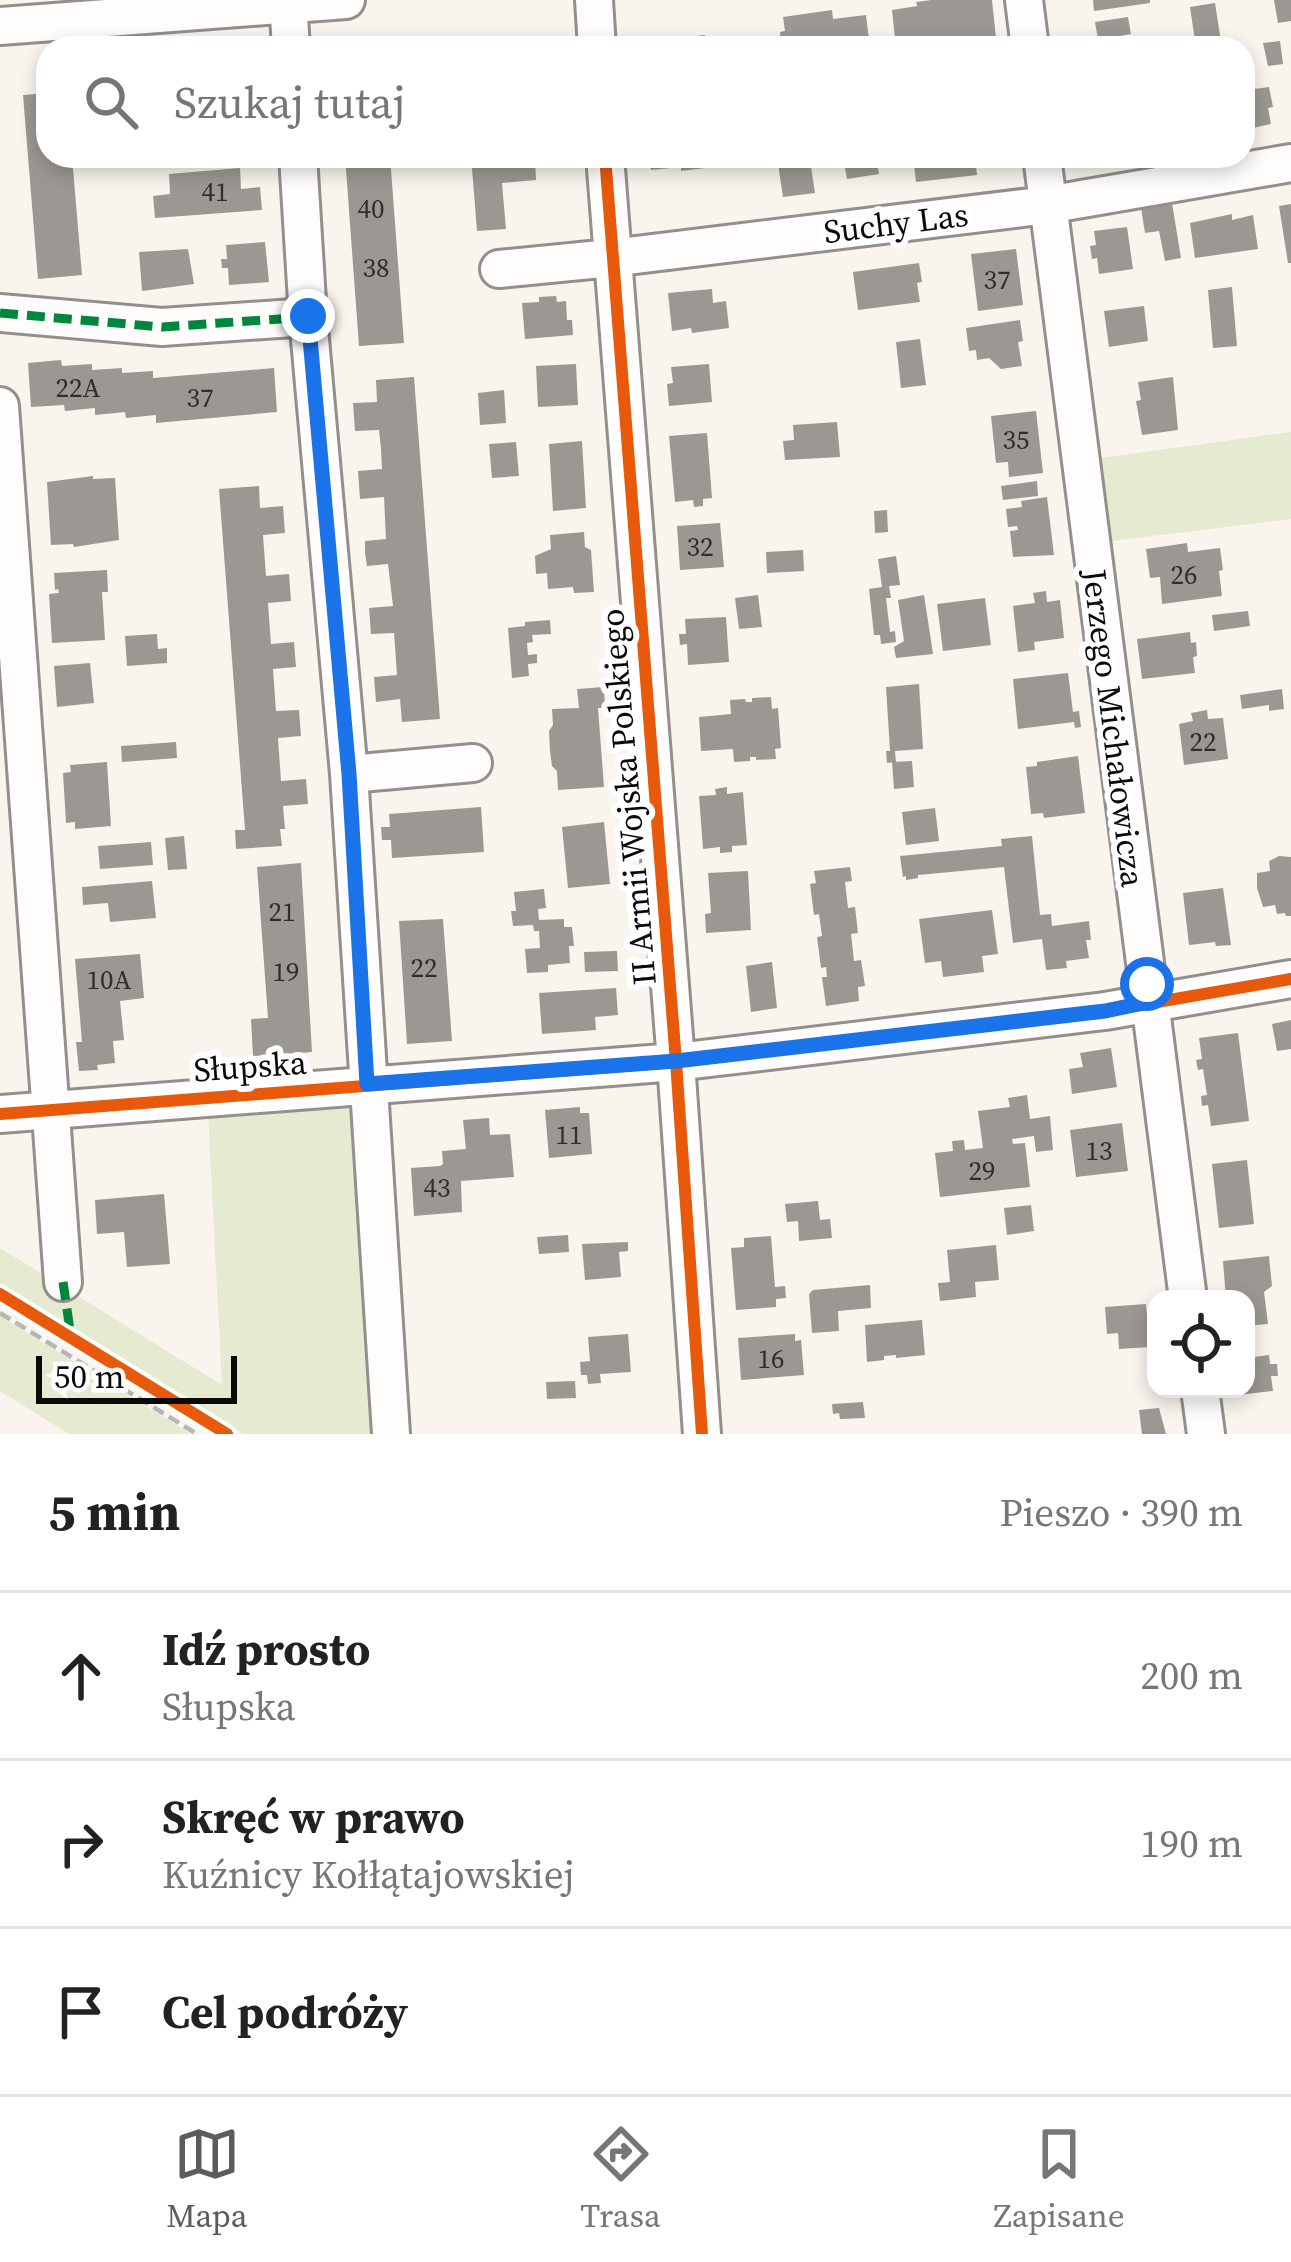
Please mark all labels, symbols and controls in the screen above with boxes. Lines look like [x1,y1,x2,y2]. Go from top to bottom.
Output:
search box [36,36,1255,168]
icon: search [78,69,144,135]
text: Szukaj tutaj [174,71,405,133]
house number: 41 [202,173,229,210]
house number: 40 [358,190,385,227]
street label: Suchy Las [821,192,971,254]
house number: 38 [363,249,390,286]
house number: 37 [984,261,1011,298]
route end [281,289,335,343]
house number: 22A [56,369,101,406]
house number: 37 [187,379,214,416]
house number: 35 [1003,421,1030,458]
house number: 32 [687,528,714,565]
house number: 26 [1171,556,1198,593]
street label: Jerzego Michałowicza [1072,566,1156,890]
street label: II Armii Wojska Polskiego [589,607,667,987]
house number: 22 [1190,723,1217,760]
house number: 21 [269,893,296,930]
house number: 22 [411,949,438,986]
house number: 19 [273,953,300,990]
route start [1120,957,1174,1011]
house number: 10A [87,961,132,998]
street label: Słupska [192,1040,308,1092]
house number: 11 [556,1116,583,1153]
house number: 13 [1086,1132,1113,1169]
house number: 29 [969,1152,996,1189]
house number: 43 [424,1169,451,1206]
map controls [1147,1290,1255,1398]
button: locate [1147,1290,1255,1398]
house number: 16 [758,1340,785,1377]
scale bar [36,1350,237,1403]
text: 50 m [54,1354,124,1399]
text: 5 min [48,1477,180,1547]
text: Pieszo · 390 m [999,1486,1243,1539]
text: Idź prosto [162,1618,370,1680]
icon: ahead [48,1643,114,1709]
text: 200 m [1140,1649,1243,1702]
text: Słupska [162,1680,296,1733]
text: Skręć w prawo [162,1786,465,1848]
icon: right [48,1811,114,1877]
text: 190 m [1140,1817,1243,1870]
text: Kuźnicy Kołłątajowskiej [162,1848,574,1901]
icon: arrive [48,1979,114,2045]
text: Cel podróży [162,1981,408,2043]
tab: Mapa [166,2121,248,2238]
tab: Trasa [580,2121,661,2238]
tab: Zapisane [993,2121,1125,2238]

